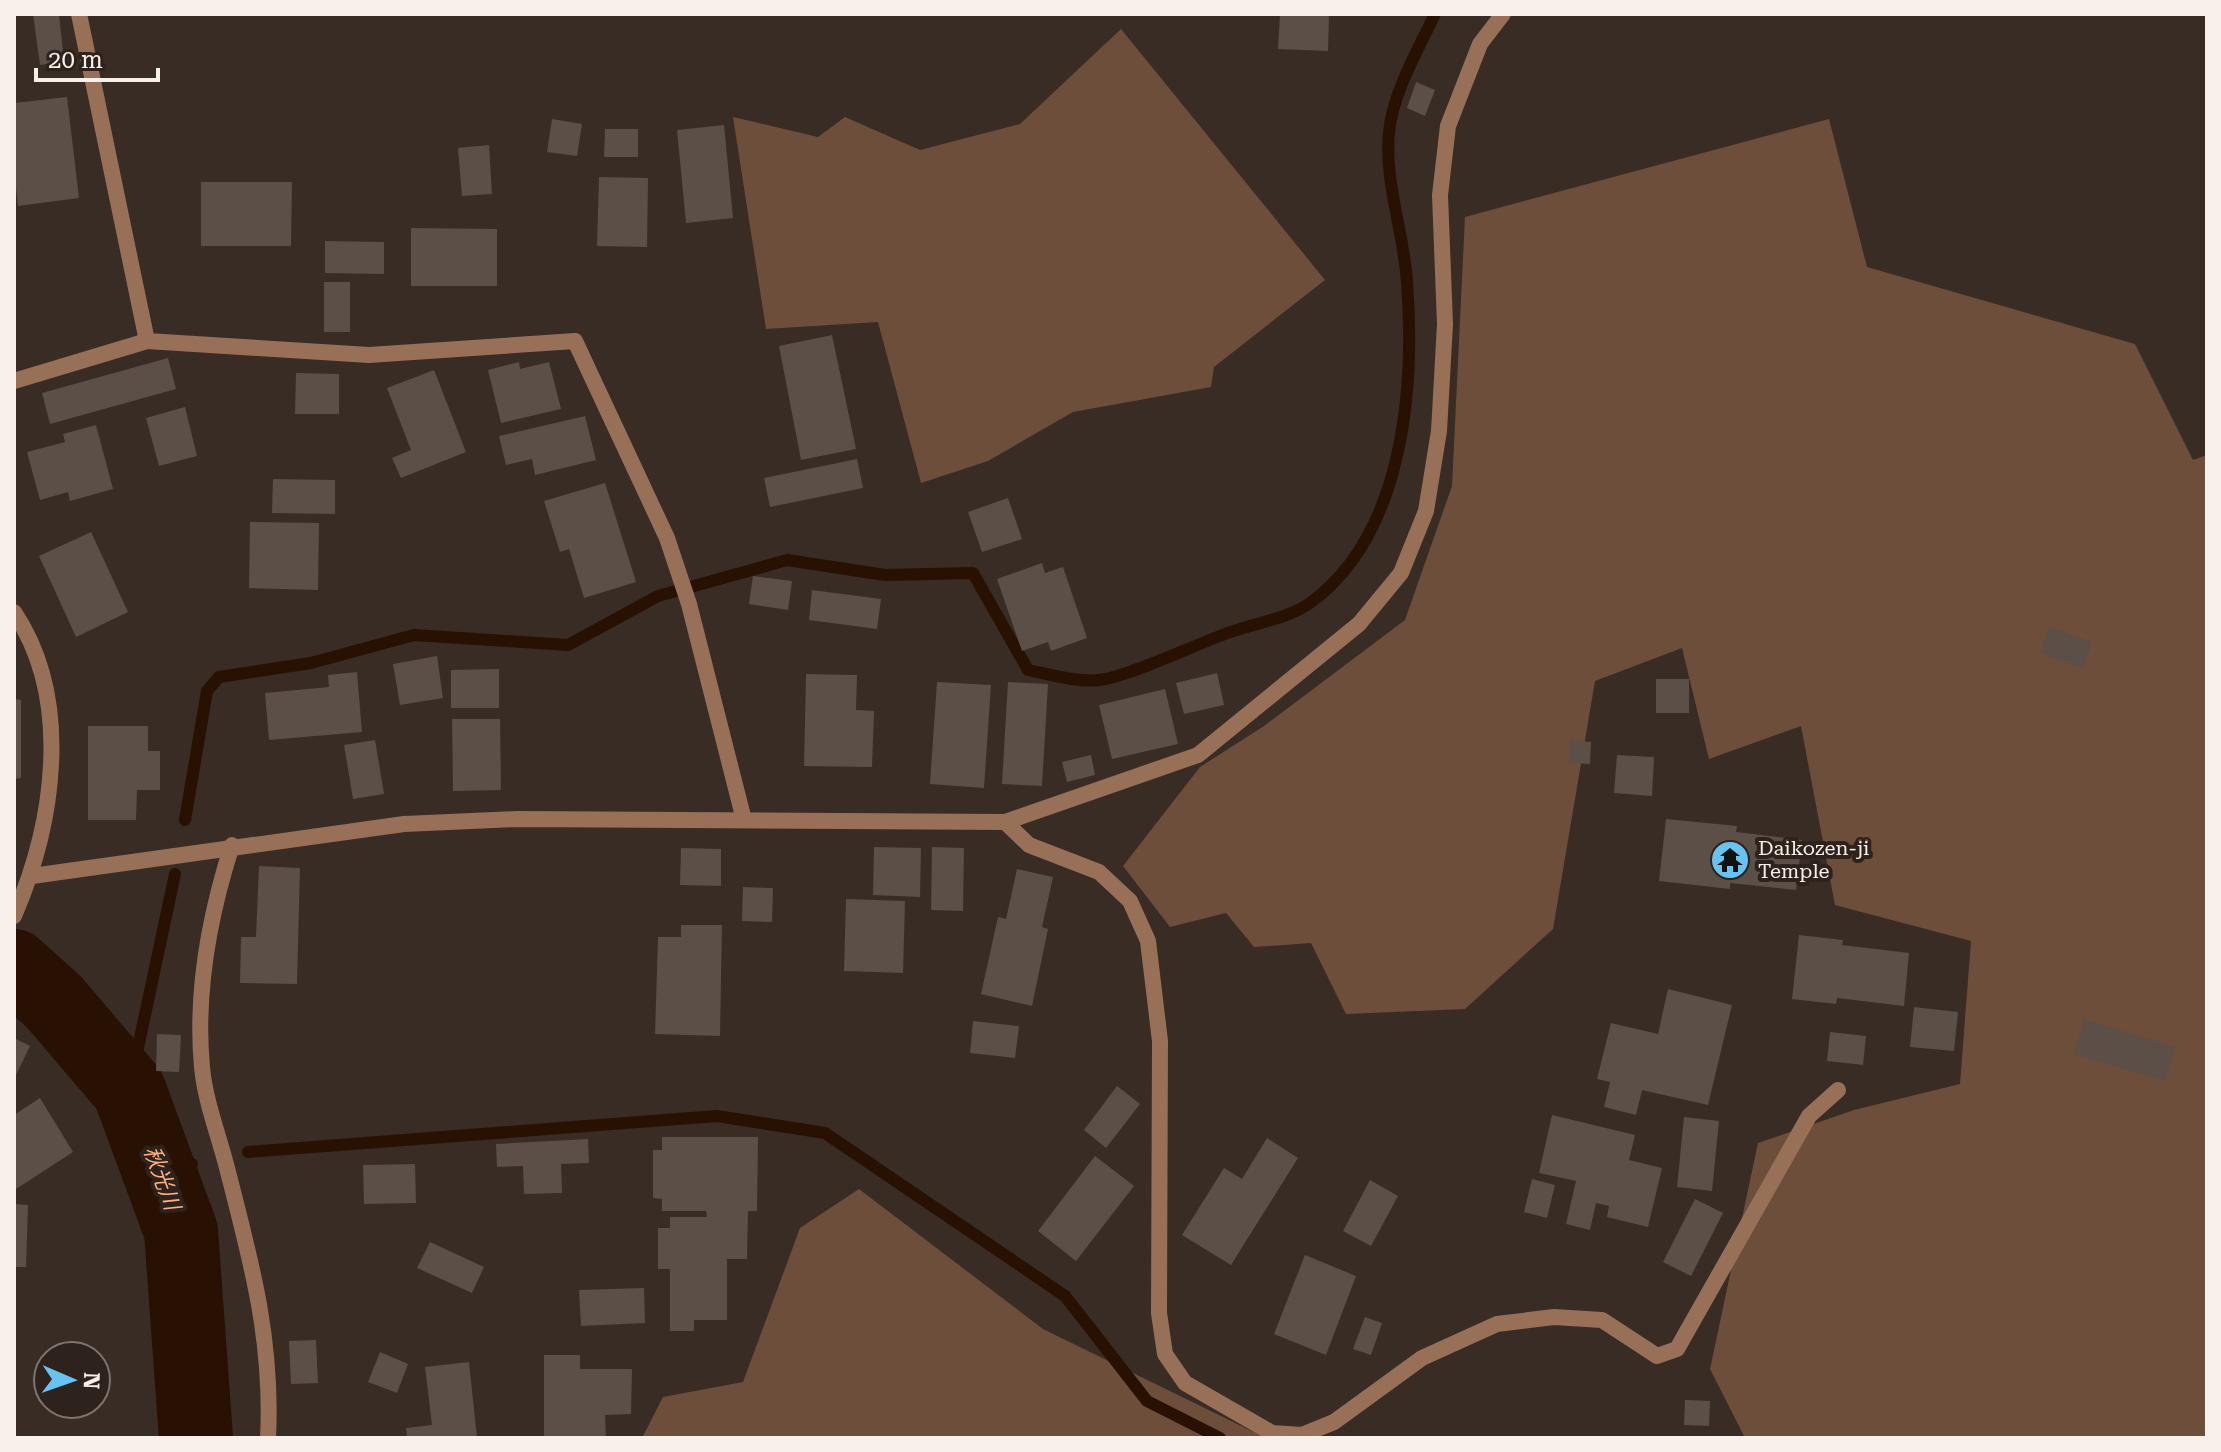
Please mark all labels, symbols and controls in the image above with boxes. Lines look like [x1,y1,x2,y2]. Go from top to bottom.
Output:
scale bar [36,32,158,82]
text: 20 m [48,46,103,74]
place label: Daikozen-ji Temple [1758,836,1869,883]
temple icon: Daikozen-ji Temple [1709,839,1751,881]
water label: 秋光川 [139,1143,186,1215]
north arrow [32,1340,112,1420]
text: N [79,1372,104,1390]

